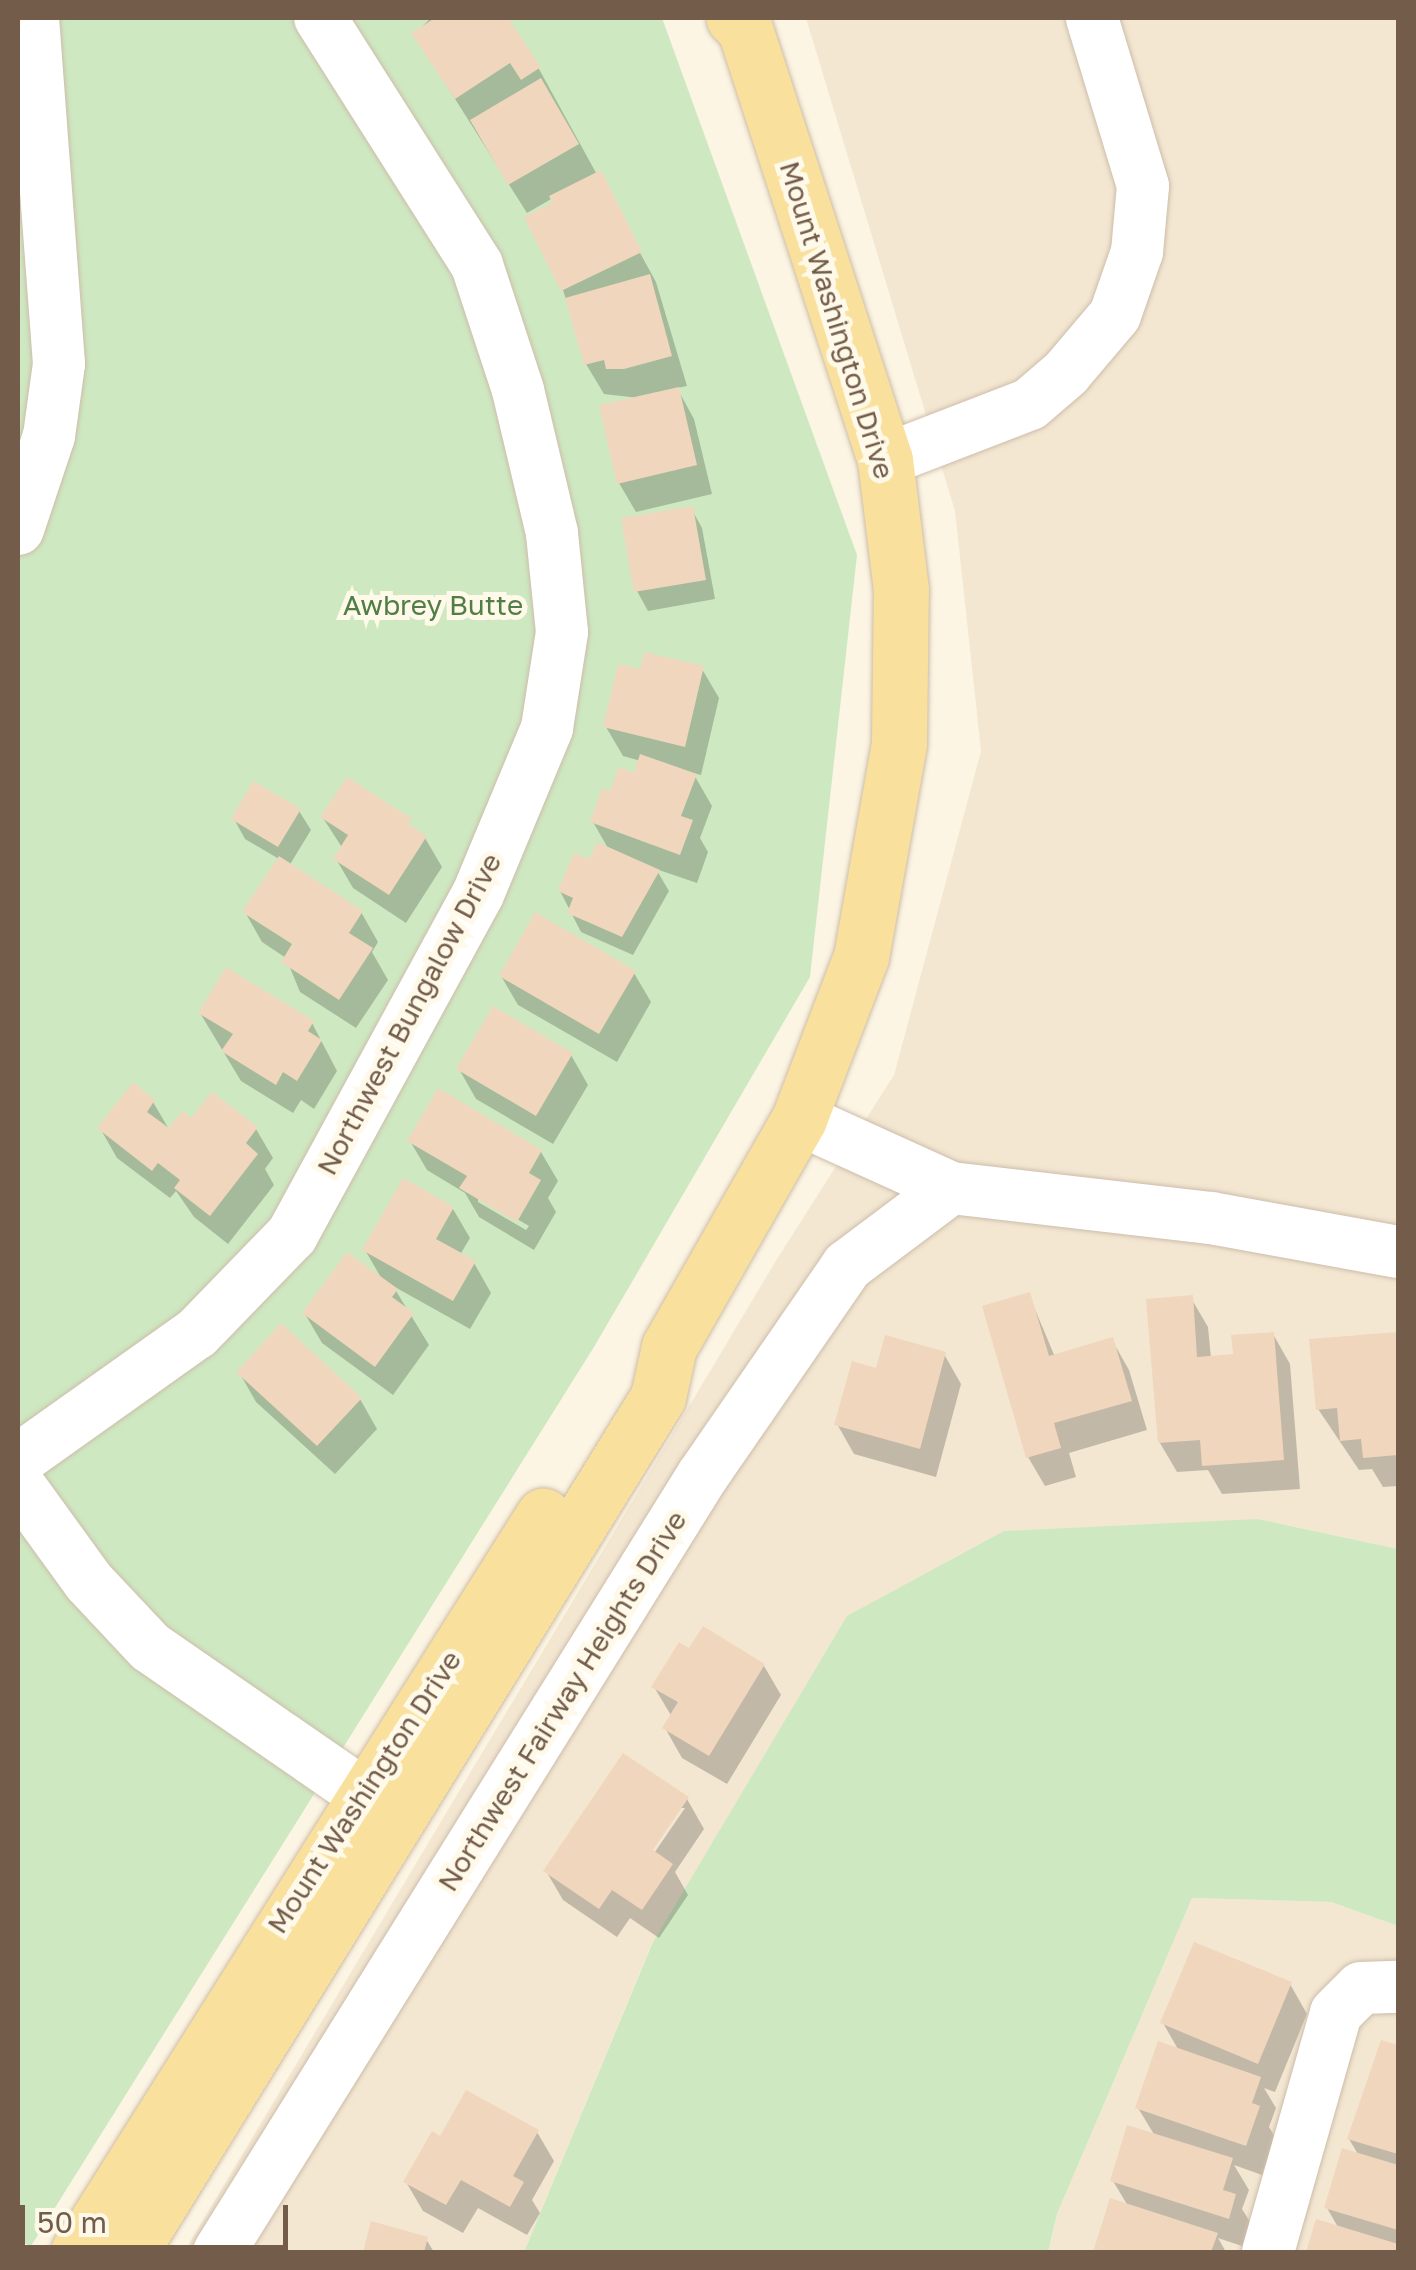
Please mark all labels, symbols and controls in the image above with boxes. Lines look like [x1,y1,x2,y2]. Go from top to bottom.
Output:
street label: Mount Washington Drive [773,157,901,483]
park label: Awbrey Butte [343,588,523,622]
street label: Northwest Bungalow Drive [310,847,508,1181]
street label: Northwest Fairway Heights Drive [431,1505,693,1897]
street label: Mount Washington Drive [260,1644,468,1940]
scale bar [25,2185,292,2247]
text: 50 m [37,2204,107,2240]

